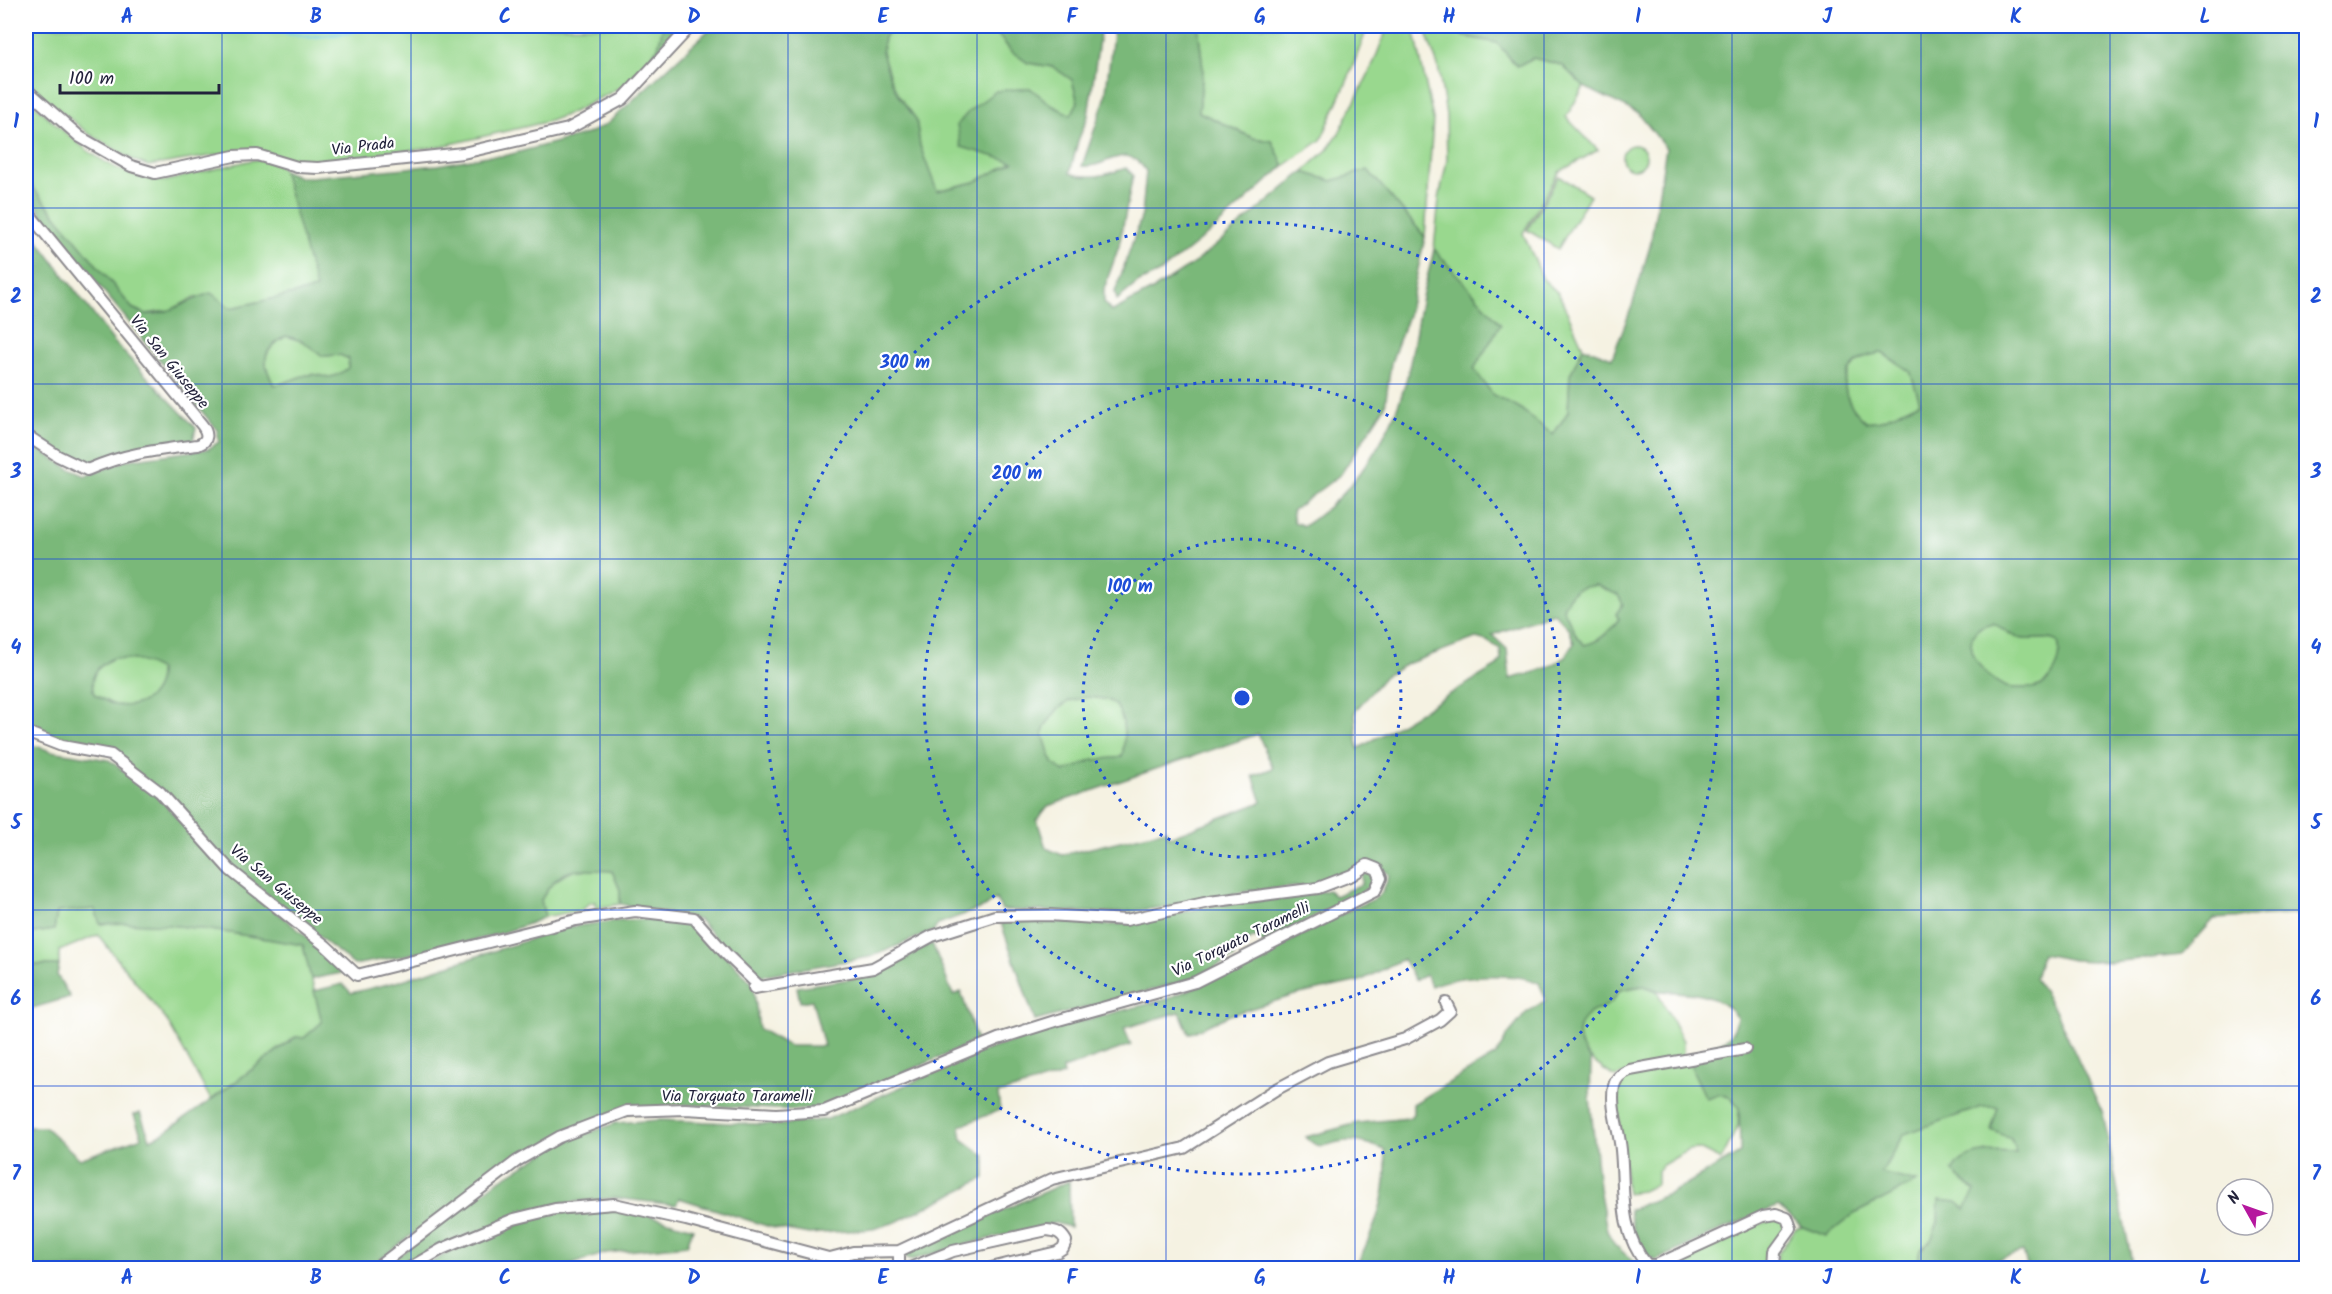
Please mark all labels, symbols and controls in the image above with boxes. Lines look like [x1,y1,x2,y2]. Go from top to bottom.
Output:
text: A [121,2,133,34]
text: B [310,2,322,34]
text: C [499,2,511,34]
text: D [687,2,701,34]
text: E [877,2,889,34]
text: F [1067,2,1079,34]
text: G [1254,2,1266,34]
text: H [1442,2,1456,34]
text: I [1635,2,1641,34]
text: J [1822,2,1833,34]
text: K [2010,2,2022,34]
text: L [2200,2,2210,34]
scale bar [60,57,219,95]
text: 100 m [69,65,114,94]
text: 1 [13,107,19,139]
text: 1 [2313,107,2319,139]
street label: Via Prada [330,131,396,163]
text: 2 [10,282,22,314]
text: 2 [2310,282,2322,314]
street label: Via San Giuseppe [123,309,215,415]
text: 300 m [879,349,930,378]
text: 3 [10,457,22,489]
text: 3 [2310,457,2322,489]
text: 200 m [992,460,1043,489]
text: 100 m [1107,573,1153,602]
text: 4 [11,633,22,665]
text: 4 [2311,633,2322,665]
centre of rings [1232,688,1252,708]
text: 5 [10,808,23,840]
text: 5 [2310,808,2323,840]
street label: Via San Giuseppe [224,838,328,932]
street label: Via Torquato Taramelli [1168,895,1315,984]
text: 6 [11,984,22,1016]
text: 6 [2311,984,2322,1016]
street label: Via Torquato Taramelli [662,1084,813,1109]
text: 7 [11,1159,21,1191]
text: 7 [2311,1159,2321,1191]
north arrow [2215,1177,2275,1237]
text: N [2222,1186,2247,1210]
text: A [121,1263,133,1294]
text: B [310,1263,322,1294]
text: C [499,1263,511,1294]
text: D [687,1263,701,1294]
text: E [877,1263,889,1294]
text: F [1067,1263,1079,1294]
text: G [1254,1263,1266,1294]
text: H [1442,1263,1456,1294]
text: I [1635,1263,1641,1294]
text: J [1822,1263,1833,1294]
text: K [2010,1263,2022,1294]
text: L [2200,1263,2210,1294]

